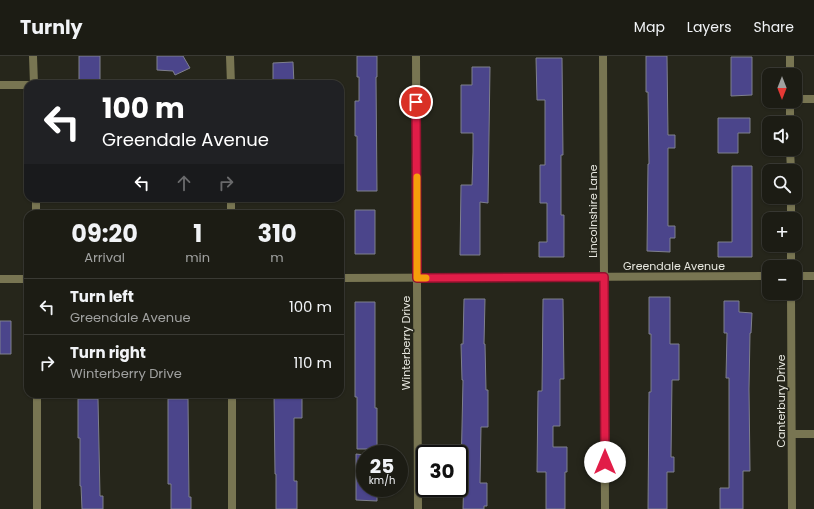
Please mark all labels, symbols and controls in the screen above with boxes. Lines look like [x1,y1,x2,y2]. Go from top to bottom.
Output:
text: Turnly [20,14,83,41]
text: Map [634,17,665,37]
text: Layers [687,17,731,37]
text: Share [753,17,794,37]
north arrow [762,68,802,108]
map controls [762,68,802,300]
pin [399,85,433,119]
text: 100 m [102,89,185,128]
icon: arrive [405,91,427,113]
icon: left [36,96,88,148]
button: sound [762,116,802,156]
text: Greendale Avenue [102,127,269,152]
street label: Lincolnshire Lane [585,164,601,258]
button: search [762,164,802,204]
icon: left [131,172,153,194]
icon: ahead [173,172,195,194]
icon: right [215,172,237,194]
button: + [762,212,802,252]
text: 09:20 [71,217,138,250]
text: 1 [193,217,202,250]
text: 310 [257,217,297,250]
text: Arrival [84,248,125,267]
text: min [185,248,210,267]
text: m [270,248,284,267]
street label: Greendale Avenue [623,258,725,274]
button: − [762,260,802,300]
text: Turn left [70,286,134,307]
icon: left [36,296,58,318]
text: 100 m [289,296,332,317]
street label: Winterberry Drive [398,296,414,390]
text: Greendale Avenue [70,308,191,327]
text: Turn right [70,342,146,363]
icon: right [36,352,58,374]
text: 110 m [294,352,332,373]
street label: Canterbury Drive [773,354,789,448]
text: Winterberry Drive [70,364,182,383]
position arrow [584,441,626,483]
speed limit sign: 30 [416,445,468,497]
text: 25 [370,452,394,480]
text: km/h [369,473,395,488]

